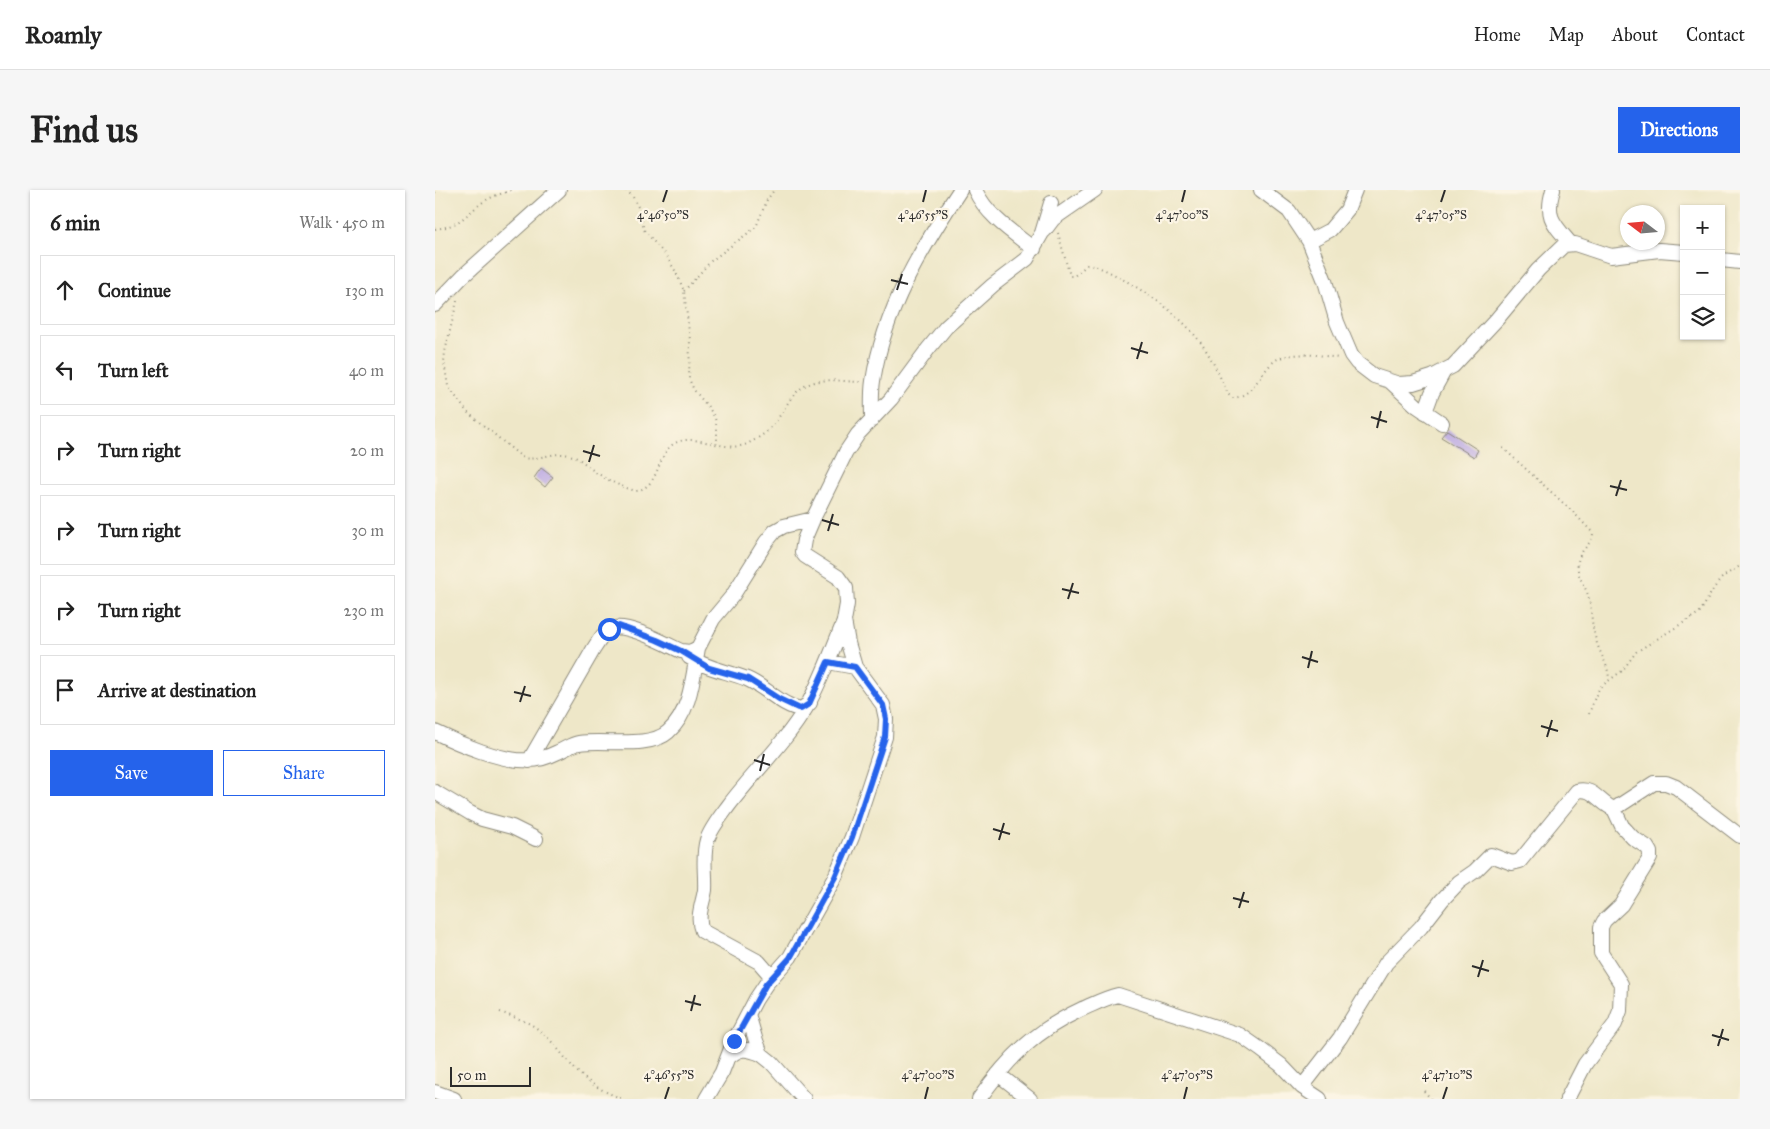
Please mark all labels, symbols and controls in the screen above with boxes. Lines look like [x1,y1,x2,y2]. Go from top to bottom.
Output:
text: Roamly [25,20,102,50]
text: Home [1474,24,1521,46]
text: Map [1549,24,1584,46]
text: About [1612,24,1658,46]
text: Contact [1686,24,1745,46]
button: Directions [1618,107,1740,153]
text: Find us [30,109,138,152]
north arrow [1620,205,1665,250]
map controls [1680,205,1725,340]
button: + [1680,205,1725,250]
text: 4°46'50"S [637,208,689,222]
text: 4°46'55"S [898,208,948,222]
text: 4°47'00"S [1155,208,1209,222]
text: 4°47'05"S [1415,208,1467,222]
text: 6 min [50,210,100,236]
text: Walk · 450 m [299,213,385,232]
button: − [1680,250,1725,295]
icon: ahead [51,276,79,304]
text: Continue [98,279,171,302]
text: 130 m [345,281,384,300]
button: layers [1680,295,1725,340]
icon: left [51,356,79,384]
text: Turn left [98,359,168,382]
text: 40 m [349,361,384,380]
icon: right [51,436,79,464]
text: Turn right [98,439,181,462]
text: 20 m [350,441,384,460]
icon: right [51,516,79,544]
text: Turn right [98,519,181,542]
text: 30 m [351,521,384,540]
icon: right [51,596,79,624]
text: Turn right [98,599,181,622]
text: 230 m [344,601,384,620]
route start [598,618,621,641]
icon: arrive [51,676,79,704]
text: Arrive at destination [98,679,256,702]
button: Save [50,750,213,796]
button: Share [223,750,385,796]
route end [723,1030,746,1053]
scale bar [450,1064,531,1087]
text: 50 m [457,1067,486,1084]
text: 4°46'55"S [644,1068,694,1082]
text: 4°47'00"S [901,1068,955,1082]
text: 4°47'05"S [1161,1068,1213,1082]
text: 4°47'10"S [1422,1068,1472,1082]

